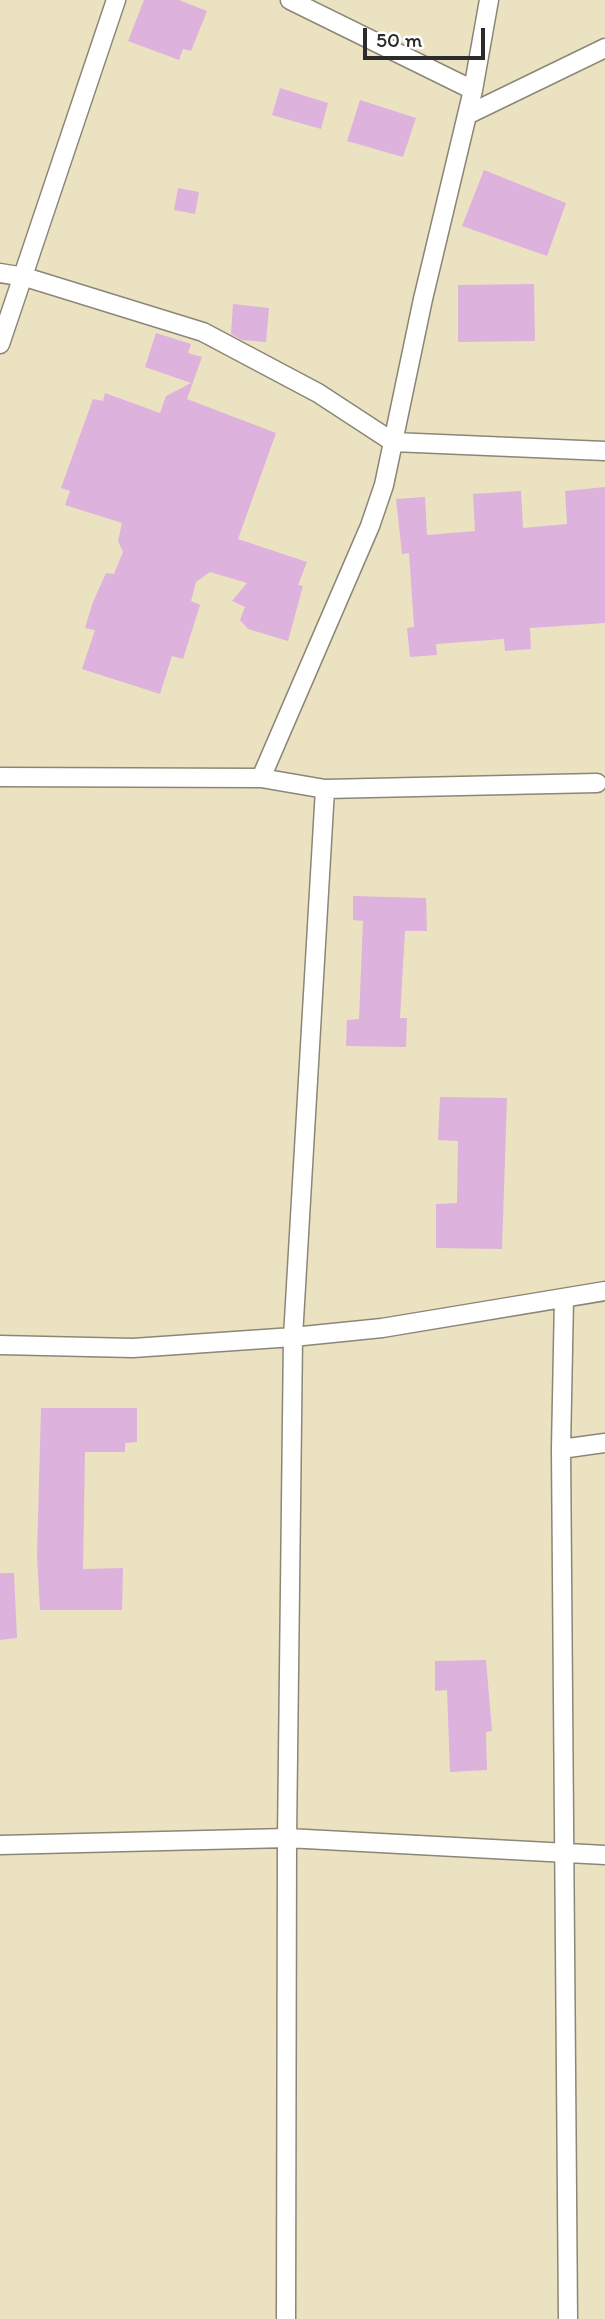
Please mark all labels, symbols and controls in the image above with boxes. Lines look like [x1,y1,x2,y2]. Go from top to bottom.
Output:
scale bar [367,14,490,58]
text: 50 m [376,27,422,52]

